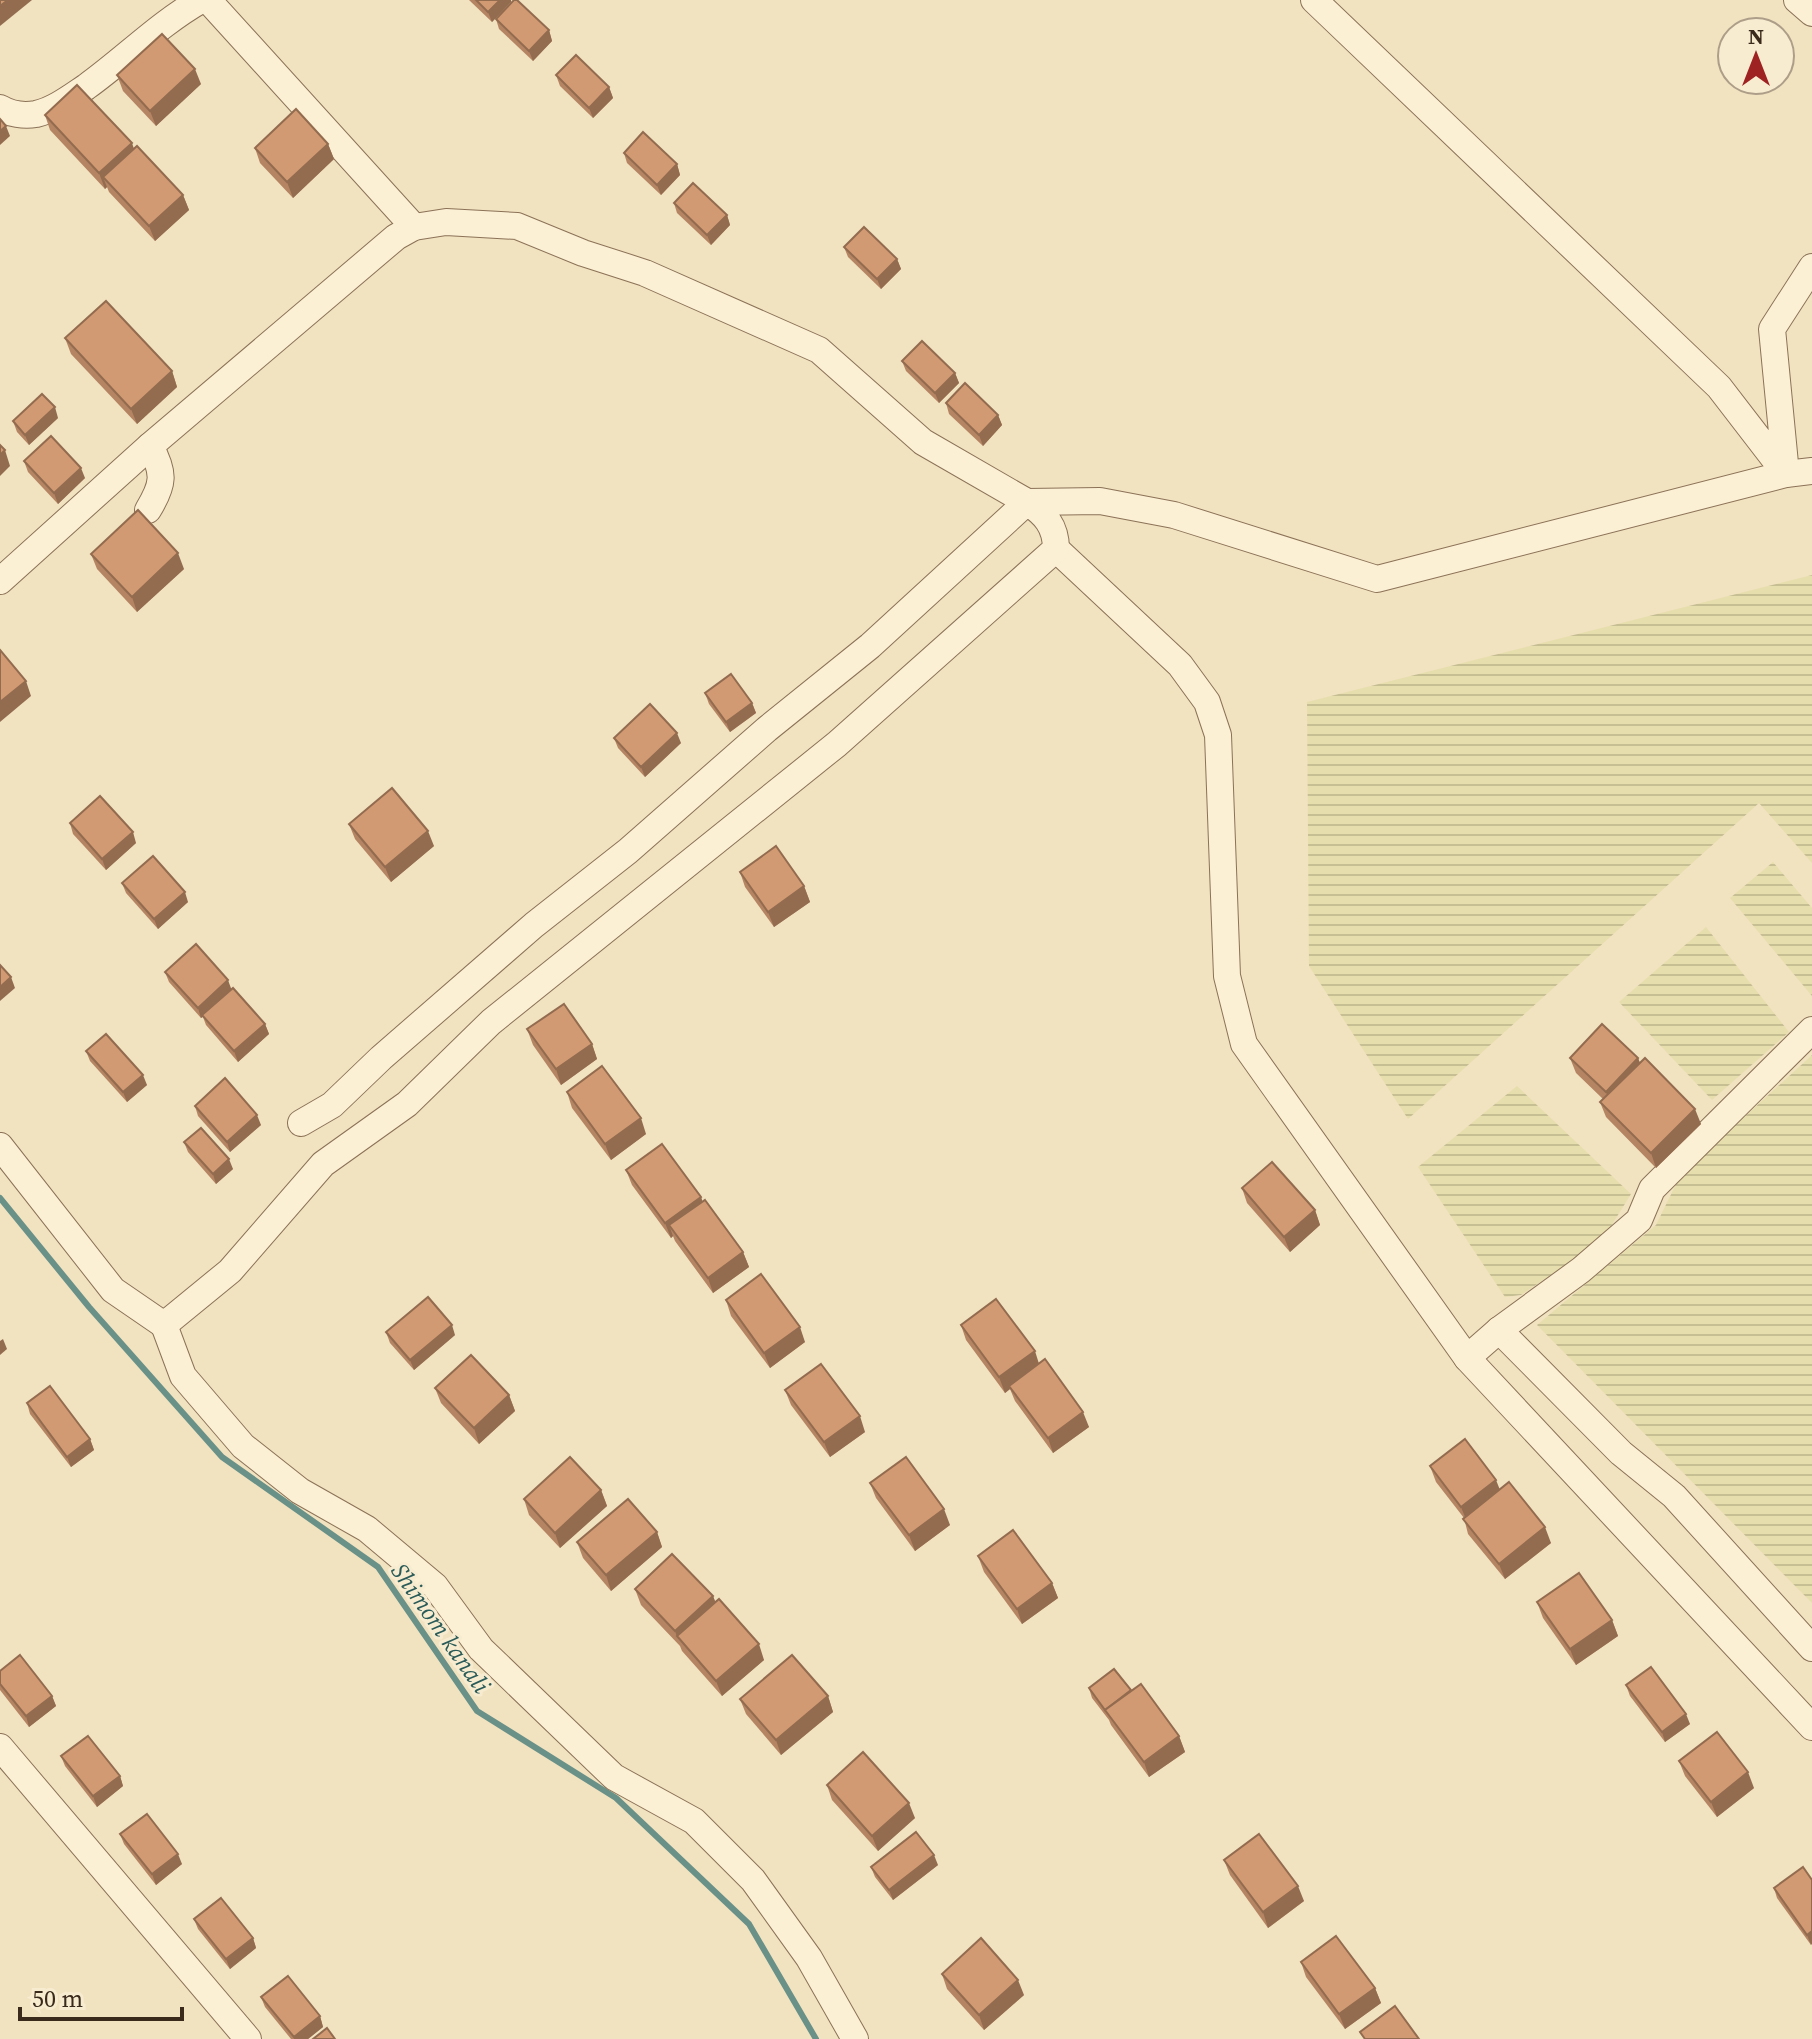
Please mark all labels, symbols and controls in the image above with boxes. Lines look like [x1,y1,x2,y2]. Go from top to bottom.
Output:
north arrow [1716,16,1796,96]
text: N [1748,21,1764,51]
water label: Shimom kanali [384,1556,499,1700]
scale bar [20,1971,182,2021]
text: 50 m [32,1982,83,2015]

